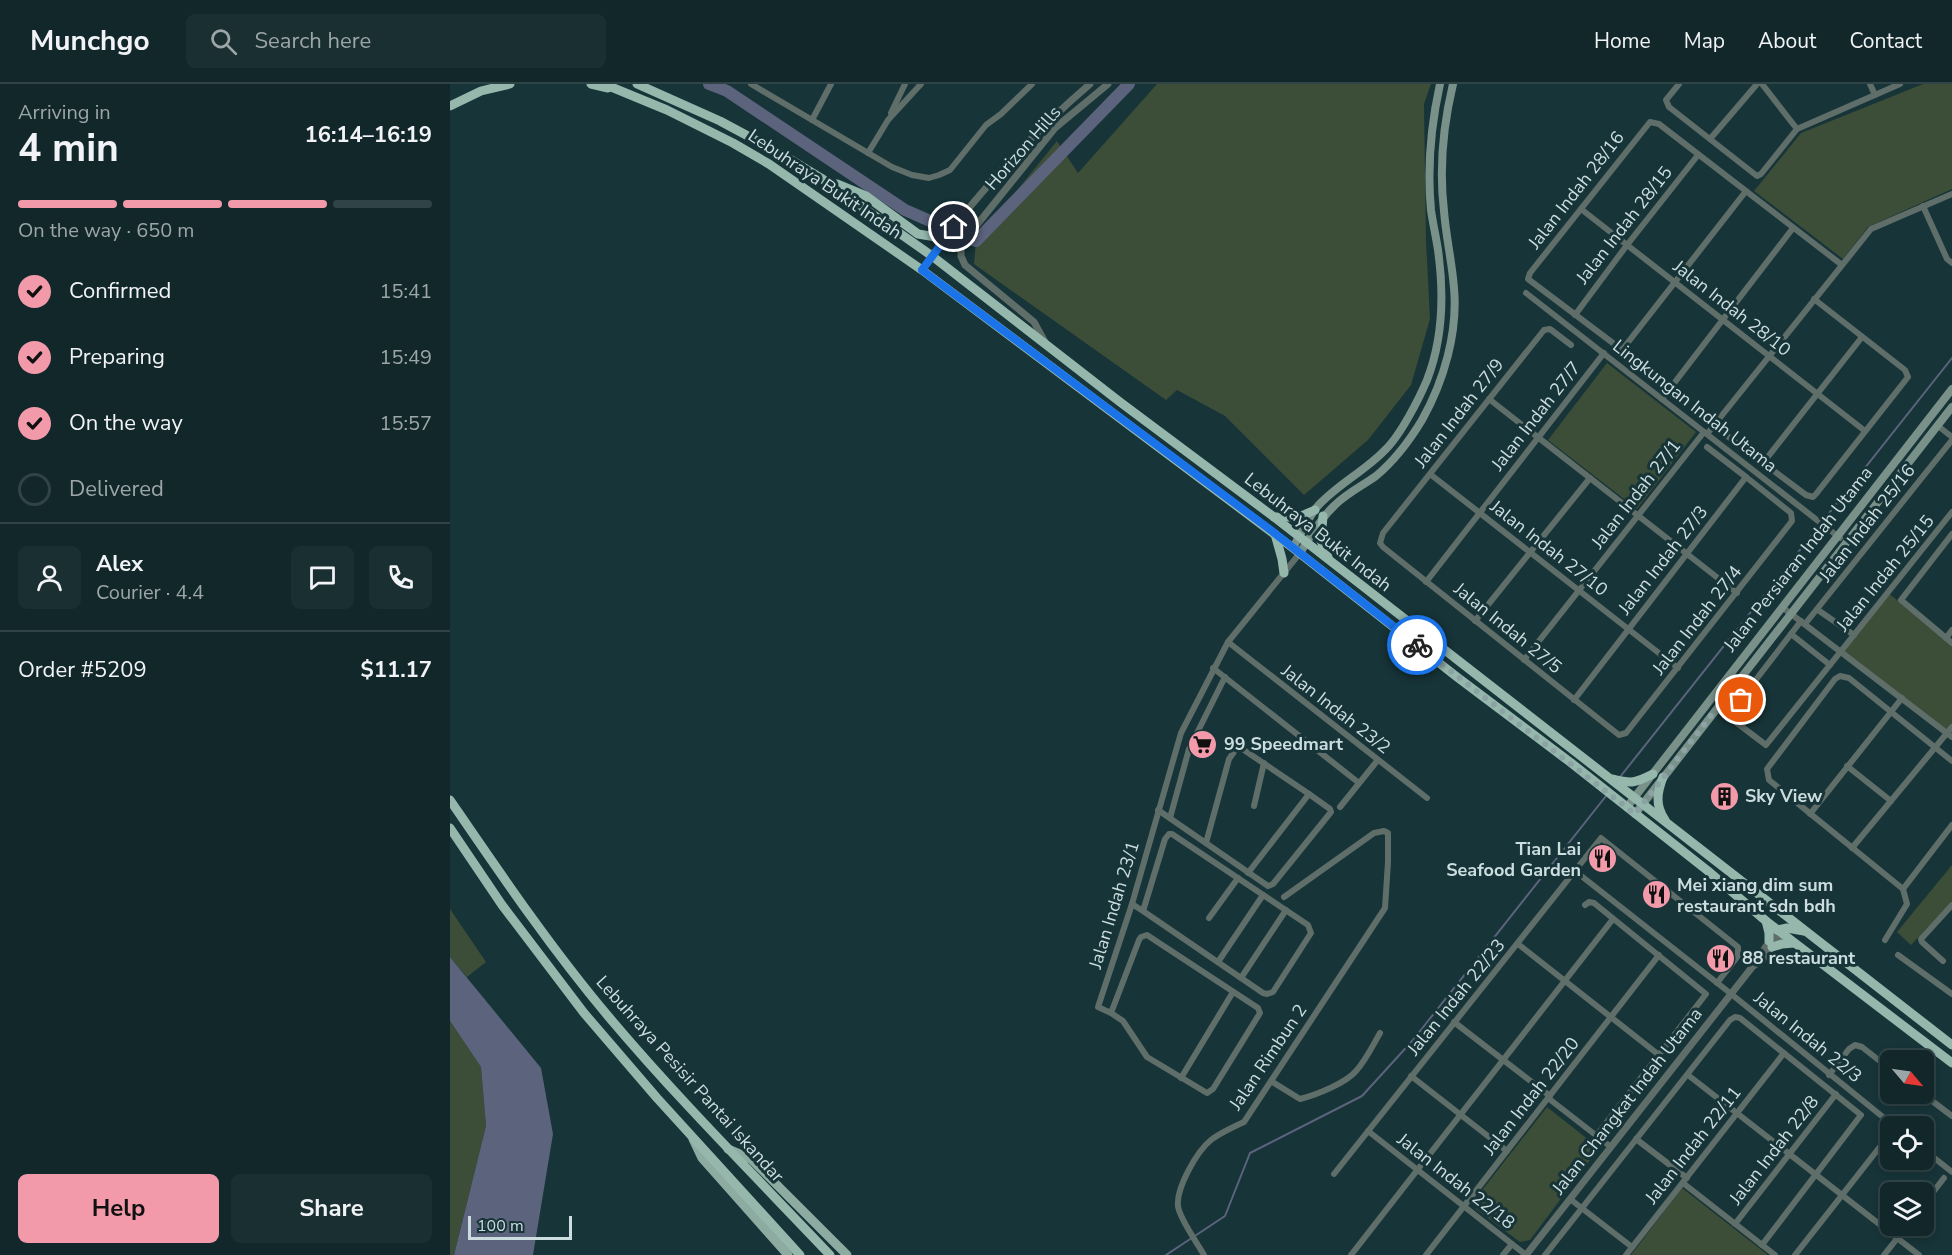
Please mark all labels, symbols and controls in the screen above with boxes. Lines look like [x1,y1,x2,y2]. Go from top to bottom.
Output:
search box [186,14,606,68]
text: Munchgo [30,22,150,60]
icon: search [207,25,240,58]
text: Search here [255,26,371,56]
text: Home [1594,27,1651,55]
text: Map [1684,27,1725,55]
text: About [1758,27,1816,55]
text: Contact [1849,27,1922,55]
text: Arriving in [18,99,111,126]
street label: Horizon Hills [980,101,1066,195]
text: 16:14–16:19 [304,120,432,150]
text: 4 min [18,122,119,175]
street label: Lebuhraya Bukit Indah [743,124,907,244]
street label: Jalan Indah 28/16 [1522,126,1630,255]
street label: Jalan Indah 28/15 [1570,161,1678,290]
pin [928,201,979,252]
icon: home [937,210,970,243]
text: On the way · 650 m [18,217,194,244]
street label: Jalan Indah 28/10 [1667,254,1796,362]
icon: check [18,275,51,308]
text: Confirmed [69,276,171,306]
text: 15:41 [379,278,432,305]
street label: Lingkungan Indah Utama [1608,334,1782,478]
icon: check [18,341,51,374]
text: Preparing [69,342,165,372]
text: 15:49 [379,344,432,371]
street label: Jalan Indah 27/9 [1408,353,1509,473]
street label: Jalan Indah 27/7 [1485,356,1586,476]
icon: check [18,407,51,440]
text: On the way [69,408,183,438]
text: 15:57 [379,410,432,437]
street label: Jalan Indah 27/1 [1585,434,1686,554]
street label: Jalan Indah 25/16 [1813,459,1921,588]
street label: Jalan Persiaran Indah Utama [1718,461,1878,657]
street label: Lebuhraya Bukit Indah [1239,467,1397,597]
text: Delivered [69,474,164,504]
street label: Jalan Indah 27/10 [1484,494,1613,602]
street label: Jalan Indah 27/3 [1612,500,1713,620]
street label: Jalan Indah 25/15 [1830,510,1939,637]
button: person [18,546,81,609]
button: chat [291,546,354,609]
button: phone [369,546,432,609]
text: Alex [96,549,143,579]
street label: Jalan Indah 27/4 [1646,560,1747,680]
street label: Jalan Indah 27/5 [1448,576,1567,679]
text: Courier · 4.4 [96,579,204,606]
courier [1387,615,1447,675]
icon: bike [1401,629,1434,662]
text: Order #5209 [18,655,147,685]
text: $11.17 [361,655,432,685]
street label: Jalan Indah 23/2 [1276,658,1396,759]
pin [1715,674,1766,725]
icon: bag [1724,683,1757,716]
supermarket icon: 99 Speedmart [1187,728,1219,760]
place label: 99 Speedmart [1224,732,1343,756]
building icon: Sky View [1708,780,1740,812]
place label: Sky View [1745,784,1823,808]
place label: Tian Lai Seafood Garden [1446,837,1581,882]
street label: Jalan Indah 23/1 [1083,838,1145,973]
restaurant icon: Tian Lai Seafood Garden [1586,843,1618,875]
place label: Mei xiang dim sum restaurant sdn bdh [1677,873,1836,918]
restaurant icon: Mei xiang dim sum restaurant sdn bdh [1640,879,1672,911]
street label: Jalan Indah 22/23 [1401,934,1510,1061]
restaurant icon: 88 restaurant [1705,942,1737,974]
place label: 88 restaurant [1742,946,1855,970]
street label: Lebuhraya Pesisir Pantai Iskandar [591,971,790,1188]
street label: Jalan Indah 22/3 [1748,985,1867,1088]
street label: Jalan Rimbun 2 [1223,999,1312,1116]
street label: Jalan Changkat Indah Utama [1546,1003,1707,1200]
street label: Jalan Indah 22/20 [1477,1032,1585,1161]
north arrow [1880,1050,1934,1104]
map controls [1880,1050,1934,1236]
street label: Jalan Indah 22/11 [1639,1081,1747,1210]
street label: Jalan Indah 22/8 [1723,1090,1824,1210]
button: locate [1880,1116,1934,1170]
street label: Jalan Indah 22/18 [1391,1127,1520,1235]
button: Help [18,1174,219,1243]
button: Share [231,1174,432,1243]
button: layers [1880,1182,1934,1236]
scale bar [468,1213,572,1240]
text: 100 m [477,1215,524,1237]

